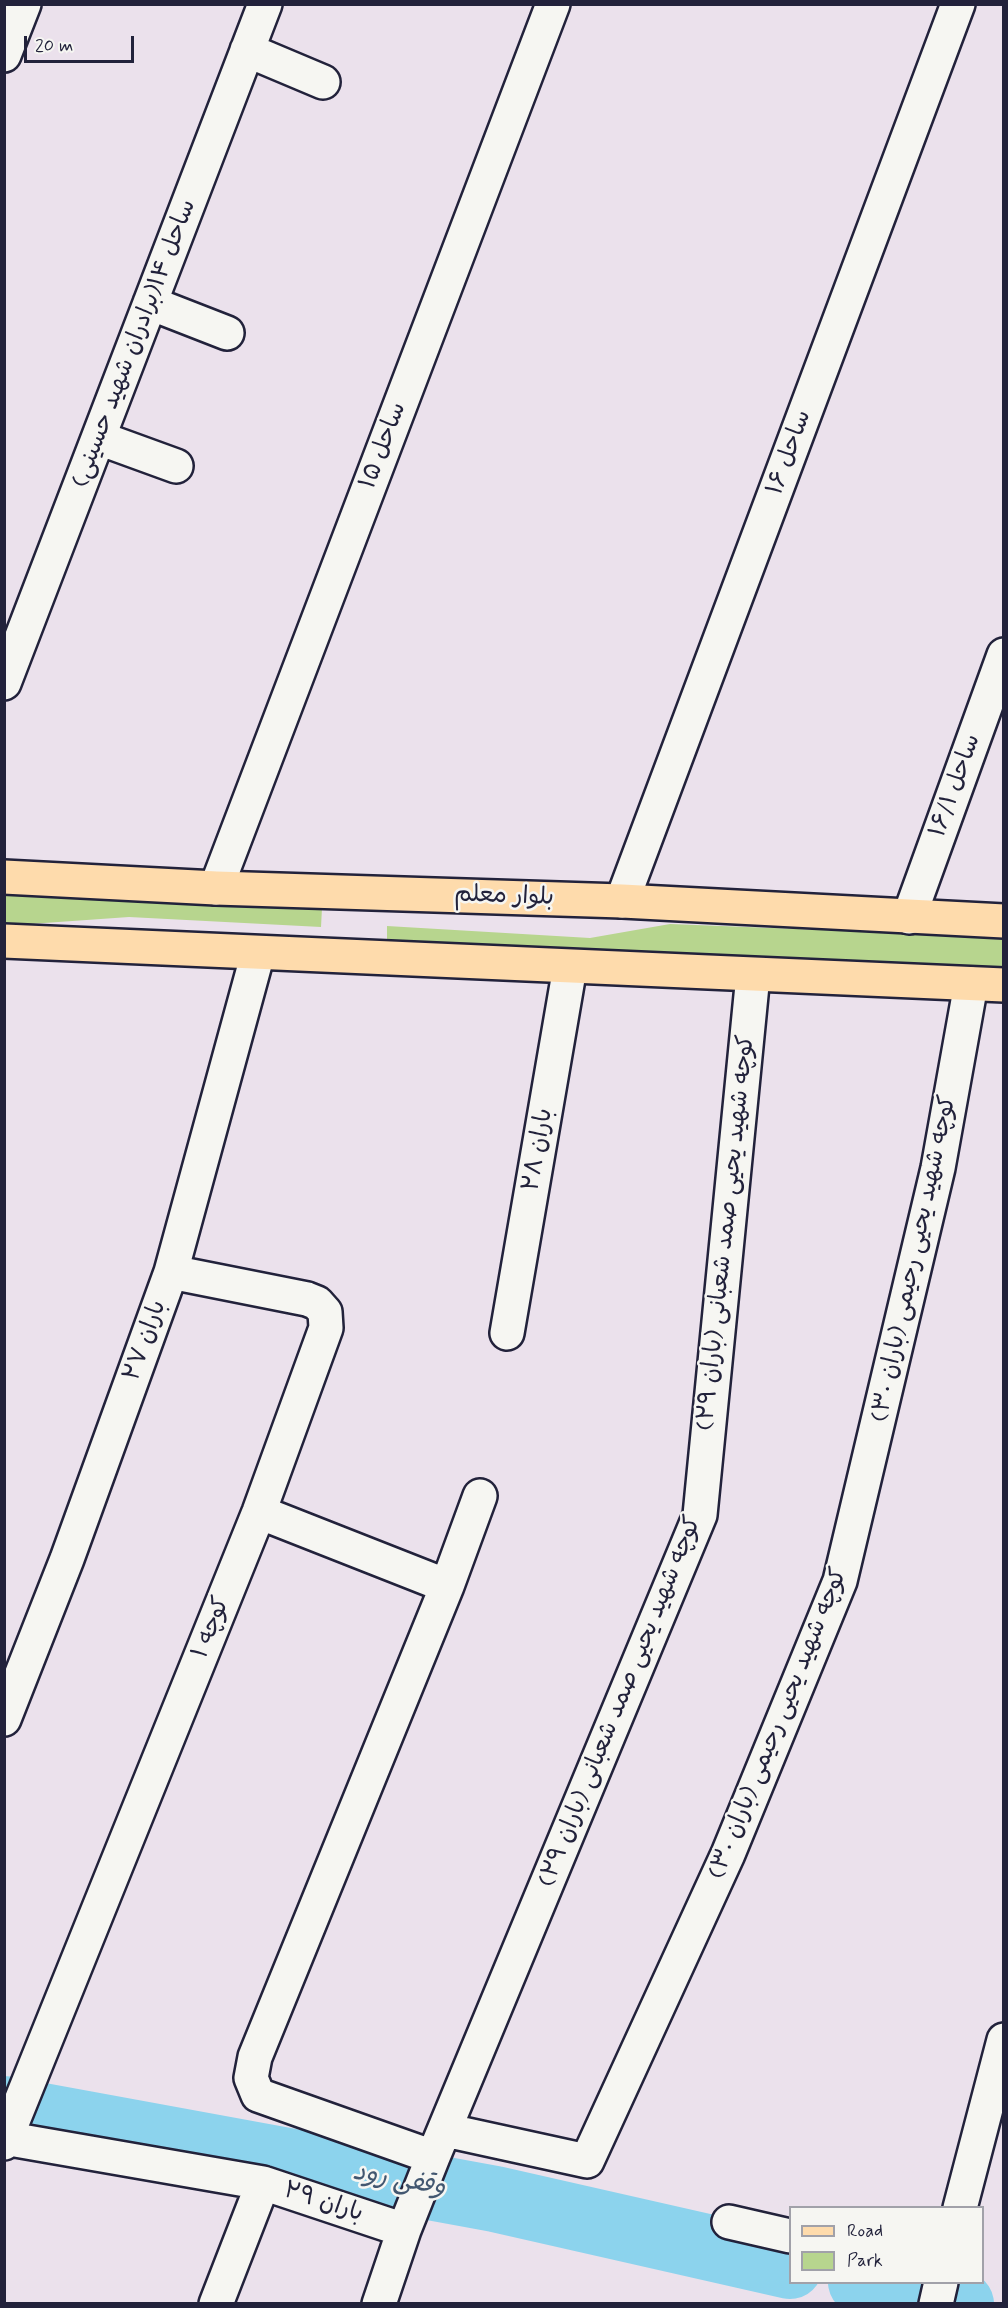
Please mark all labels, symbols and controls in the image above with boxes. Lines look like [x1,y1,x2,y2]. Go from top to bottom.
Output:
scale bar [27,24,136,62]
text: 20 m [35,34,73,58]
street label: ساحل ۱۴(برادران شهید حسینی) [67,196,203,492]
street label: ساحل ۱۵ [354,399,414,493]
street label: ساحل ۱۶ [761,407,819,499]
street label: ساحل ۱۶/۱ [924,731,988,841]
street label: بلوار معلم [454,881,554,913]
street label: کوچه شهید یحیی صمد شعبانی (باران ۲۹) [692,1034,762,1432]
street label: کوچه شهید یحیی رحیمی (باران ۳۰) [866,1093,964,1425]
street label: باران ۲۸ [518,1106,560,1194]
street label: باران ۲۷ [118,1297,174,1385]
street label: کوچه شهید یحیی صمد شعبانی (باران ۲۹) [533,1512,709,1892]
street label: کوچه شهید یحیی رحیمی (باران ۳۰) [703,1564,855,1884]
street label: کوچه ۱ [187,1593,237,1663]
water label: وقفی رود [350,2158,448,2204]
street label: باران ۲۹ [280,2177,366,2229]
legend [789,2206,984,2284]
text: Road [847,2219,883,2243]
text: Park [847,2249,883,2273]

